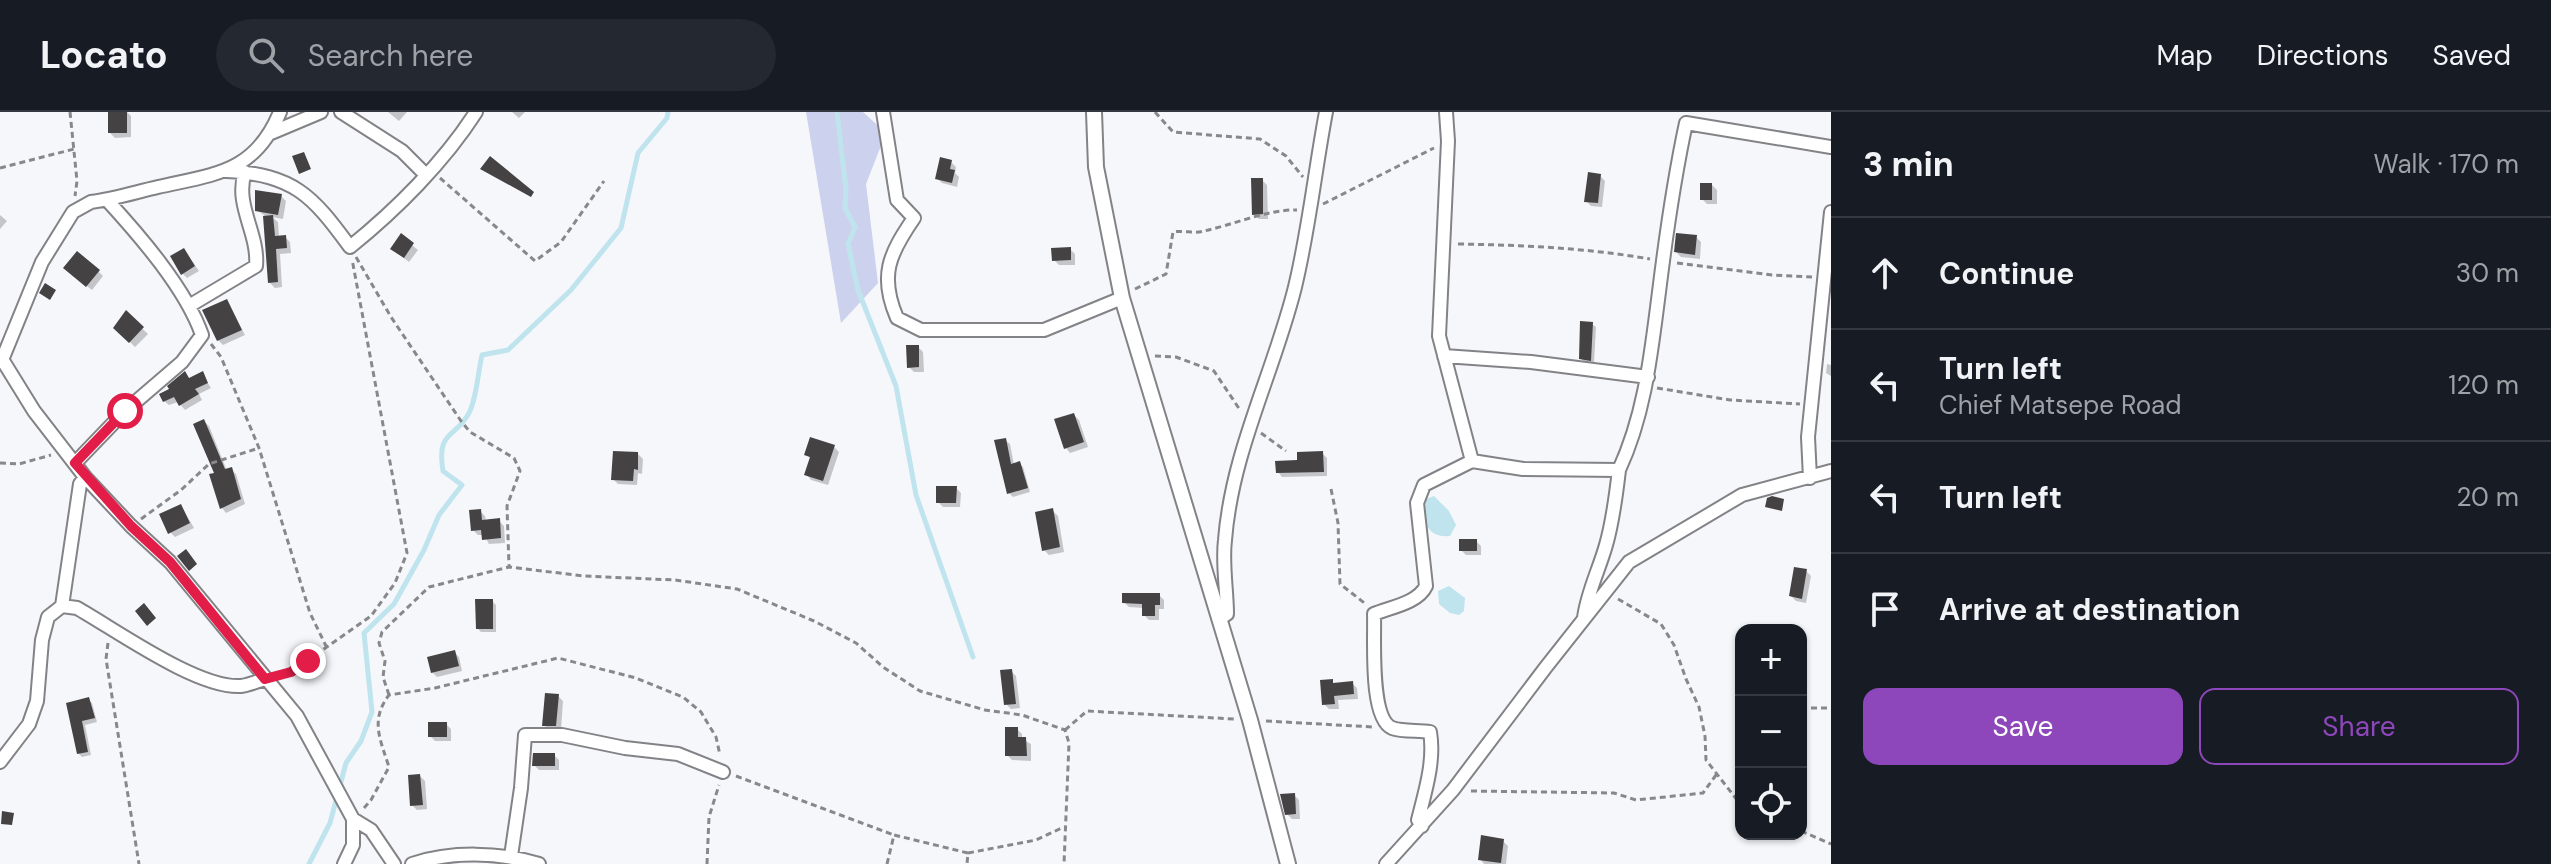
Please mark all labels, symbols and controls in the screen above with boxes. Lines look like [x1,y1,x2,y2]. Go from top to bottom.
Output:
search box [216,19,776,91]
text: Locato [40,30,168,80]
icon: search [244,33,288,77]
text: Search here [308,36,473,75]
text: Map [2156,37,2213,74]
text: Directions [2257,37,2389,74]
text: Saved [2433,37,2511,74]
text: 3 min [1863,142,1954,187]
text: Walk · 170 m [2374,147,2519,181]
icon: ahead [1863,251,1907,295]
text: Continue [1939,254,2074,293]
text: 30 m [2456,256,2519,290]
text: Turn left [1939,349,2062,388]
icon: left [1863,363,1907,407]
text: 120 m [2448,368,2519,402]
text: Chief Matsepe Road [1939,388,2182,422]
route start [107,393,143,429]
icon: left [1863,475,1907,519]
text: Turn left [1939,478,2062,517]
text: 20 m [2456,480,2519,514]
icon: arrive [1863,587,1907,631]
text: Arrive at destination [1939,590,2240,629]
map controls [1735,624,1807,840]
button: + [1735,624,1807,696]
route end [290,643,326,679]
button: Save [1863,688,2183,765]
button: Share [2199,688,2519,765]
button: − [1735,696,1807,768]
button: locate [1735,768,1807,840]

